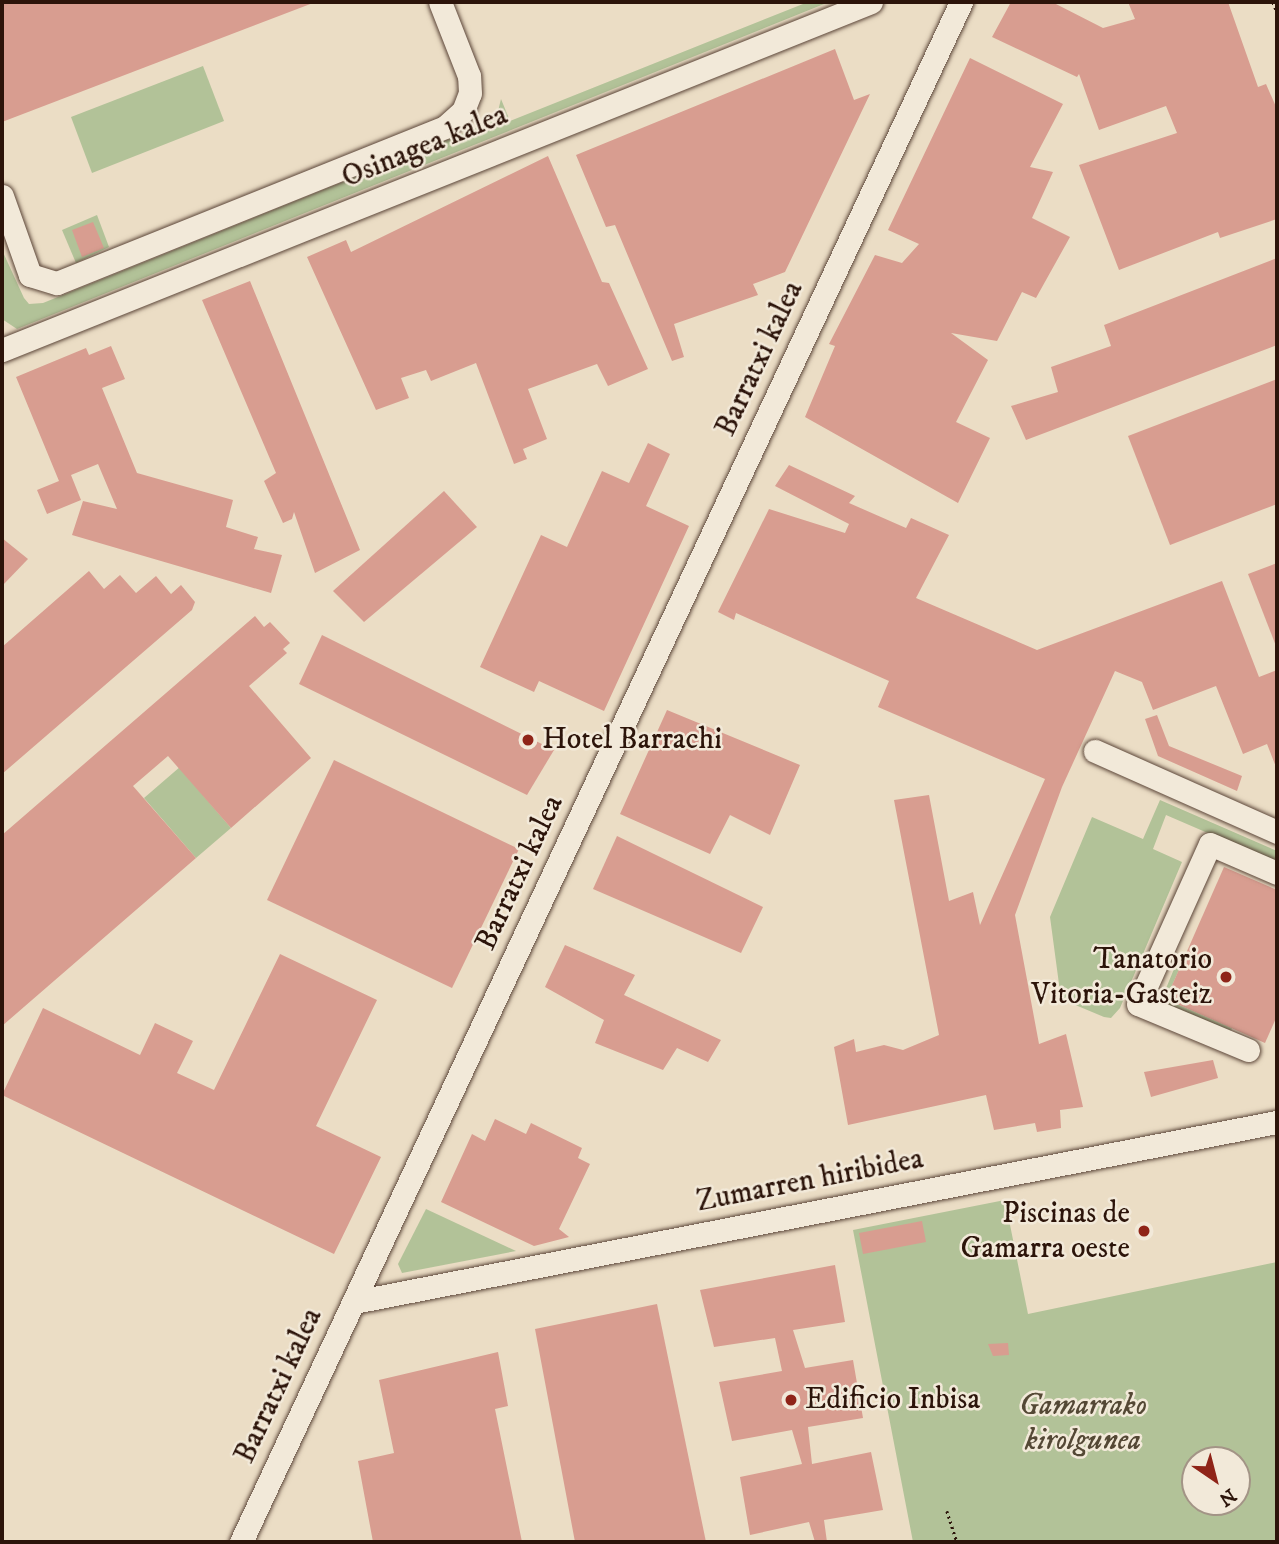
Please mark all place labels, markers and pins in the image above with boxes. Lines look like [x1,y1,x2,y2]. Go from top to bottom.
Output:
place label: Hotel Barrachi [542,722,722,758]
marker: Hotel Barrachi [520,732,536,748]
place label: Tanatorio Vitoria-Gasteiz [1031,942,1212,1012]
marker: Tanatorio Vitoria-Gasteiz [1218,969,1234,985]
place label: Piscinas de Gamarra oeste [960,1196,1130,1266]
marker: Piscinas de Gamarra oeste [1136,1223,1152,1239]
place label: Edificio Inbisa [805,1382,980,1418]
marker: Edificio Inbisa [783,1392,799,1408]

